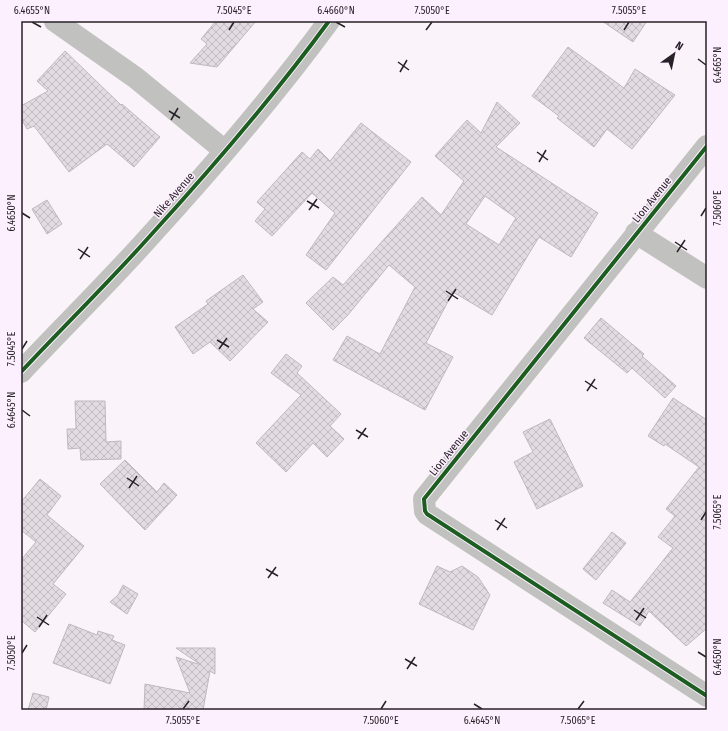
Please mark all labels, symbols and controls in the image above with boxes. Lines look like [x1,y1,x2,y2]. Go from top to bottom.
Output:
text: 6.4655°N [14,5,50,17]
text: 7.5045°E [217,5,252,17]
text: 6.4660°N [317,5,355,17]
text: 7.5050°E [414,5,450,17]
text: 7.5055°E [612,5,647,17]
north arrow [654,34,694,74]
text: N [673,39,685,53]
text: 6.4665°N [712,47,724,83]
street label: Nike Avenue [151,170,197,220]
street label: Lion Avenue [630,175,674,225]
text: 7.5060°E [712,190,724,226]
text: 6.4650°N [6,194,18,232]
text: 7.5045°E [6,331,18,366]
text: 6.4645°N [6,392,18,428]
street label: Lion Avenue [427,428,471,478]
text: 7.5065°E [712,494,724,529]
text: 7.5050°E [6,635,18,671]
text: 6.4650°N [712,638,724,676]
text: 7.5055°E [166,715,201,727]
text: 7.5060°E [363,715,399,727]
text: 6.4645°N [464,715,500,727]
text: 7.5065°E [561,715,596,727]

